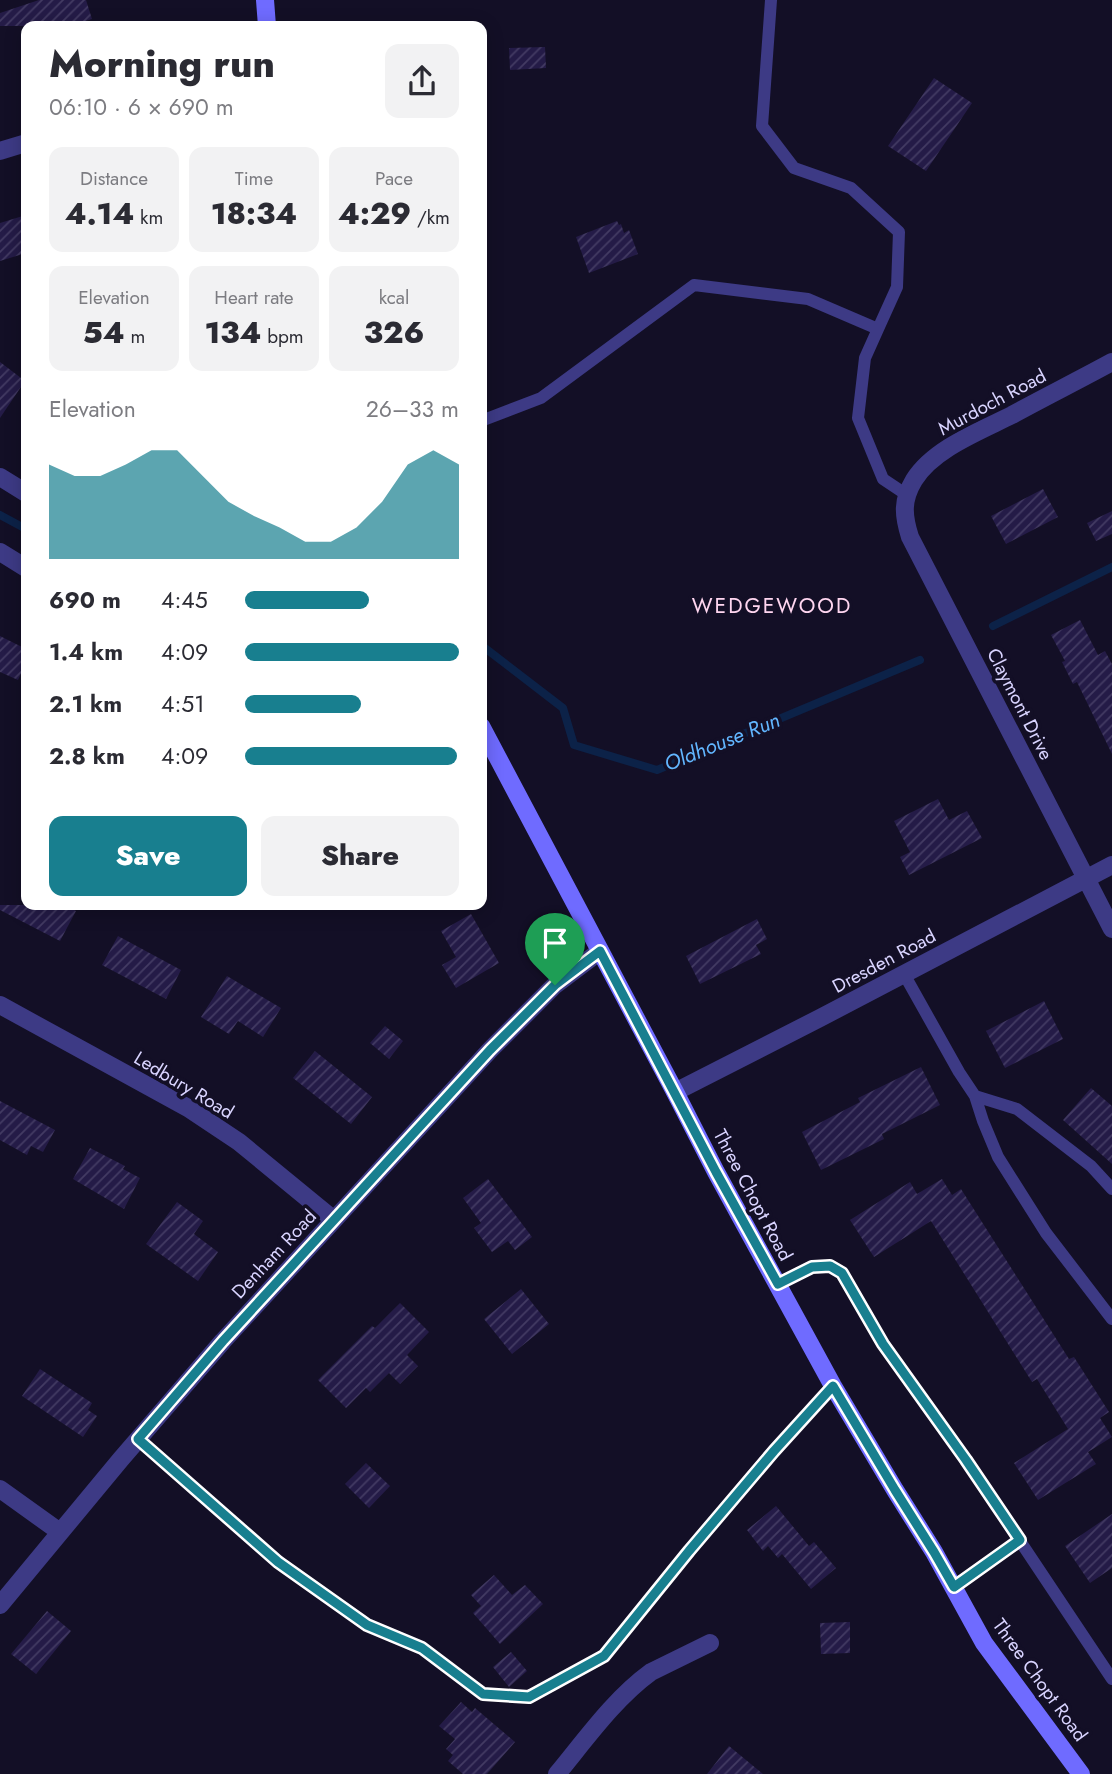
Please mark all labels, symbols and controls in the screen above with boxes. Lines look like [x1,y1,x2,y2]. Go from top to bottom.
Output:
text: Morning run [49,36,275,91]
button: share [385,44,459,118]
text: 06:10 · 6 × 690 m [49,90,234,124]
text: Distance [80,165,148,192]
text: Time [235,165,273,192]
text: Pace [375,165,413,192]
text: 4.14 [65,192,134,235]
text: 18:34 [211,192,297,235]
text: 4:29 [338,192,411,235]
text: km [134,204,163,231]
text: /km [411,204,450,231]
text: Elevation [78,284,150,311]
text: Heart rate [214,284,294,311]
text: kcal [379,284,409,311]
text: 54 [83,311,125,354]
text: 134 [204,311,261,354]
text: 326 [364,311,424,354]
text: m [125,323,145,350]
text: bpm [261,323,304,350]
street label: Murdoch Road [933,362,1051,442]
text: Elevation [49,392,136,426]
text: 26–33 m [366,392,459,426]
text: 690 m [49,583,121,617]
text: 4:45 [161,583,208,617]
district label: WEDGEWOOD [692,591,852,621]
text: 1.4 km [49,635,123,669]
text: 4:09 [161,635,208,669]
street label: Claymont Drive [980,643,1060,765]
text: 2.1 km [49,687,122,721]
text: 4:51 [161,687,205,721]
water label: Oldhouse Run [659,705,785,779]
text: 2.8 km [49,739,125,773]
text: 4:09 [161,739,208,773]
button: Save [49,816,247,896]
button: Share [261,816,459,896]
pin [525,913,585,985]
street label: Dresden Road [827,922,941,1000]
icon: arrive [536,924,574,962]
street label: Ledbury Road [129,1045,239,1125]
street label: Three Chopt Road [707,1124,799,1266]
street label: Denham Road [225,1203,323,1305]
street label: Three Chopt Road [986,1613,1094,1747]

